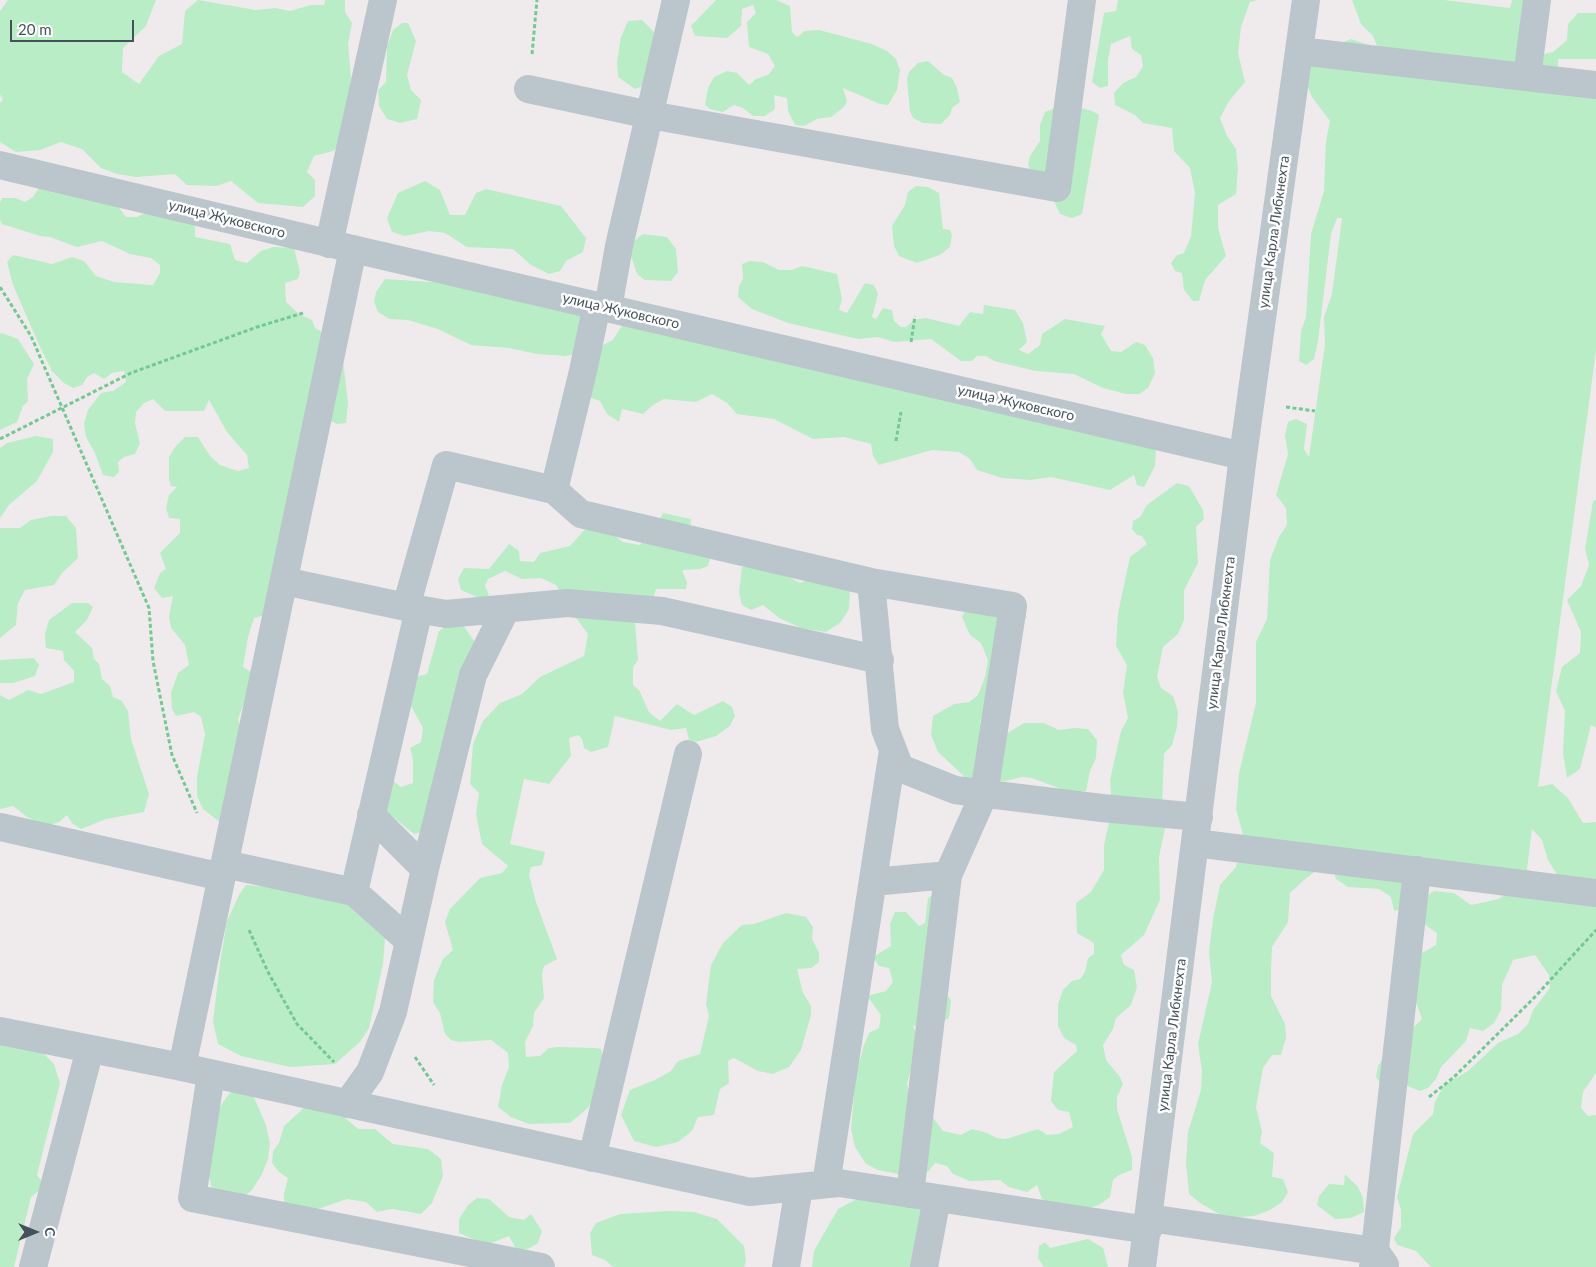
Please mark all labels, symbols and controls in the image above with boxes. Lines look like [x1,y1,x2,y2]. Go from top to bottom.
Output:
scale bar [12,10,136,42]
text: 20 m [18,20,52,38]
street label: улица Карла Либкнехта [1255,155,1293,309]
street label: улица Жуковского [167,196,287,242]
street label: улица Жуковского [561,289,681,333]
street label: улица Жуковского [956,381,1076,425]
street label: улица Карла Либкнехта [1203,556,1239,710]
street label: улица Карла Либкнехта [1154,958,1190,1112]
north arrow [10,1207,60,1257]
text: С [42,1227,59,1237]

